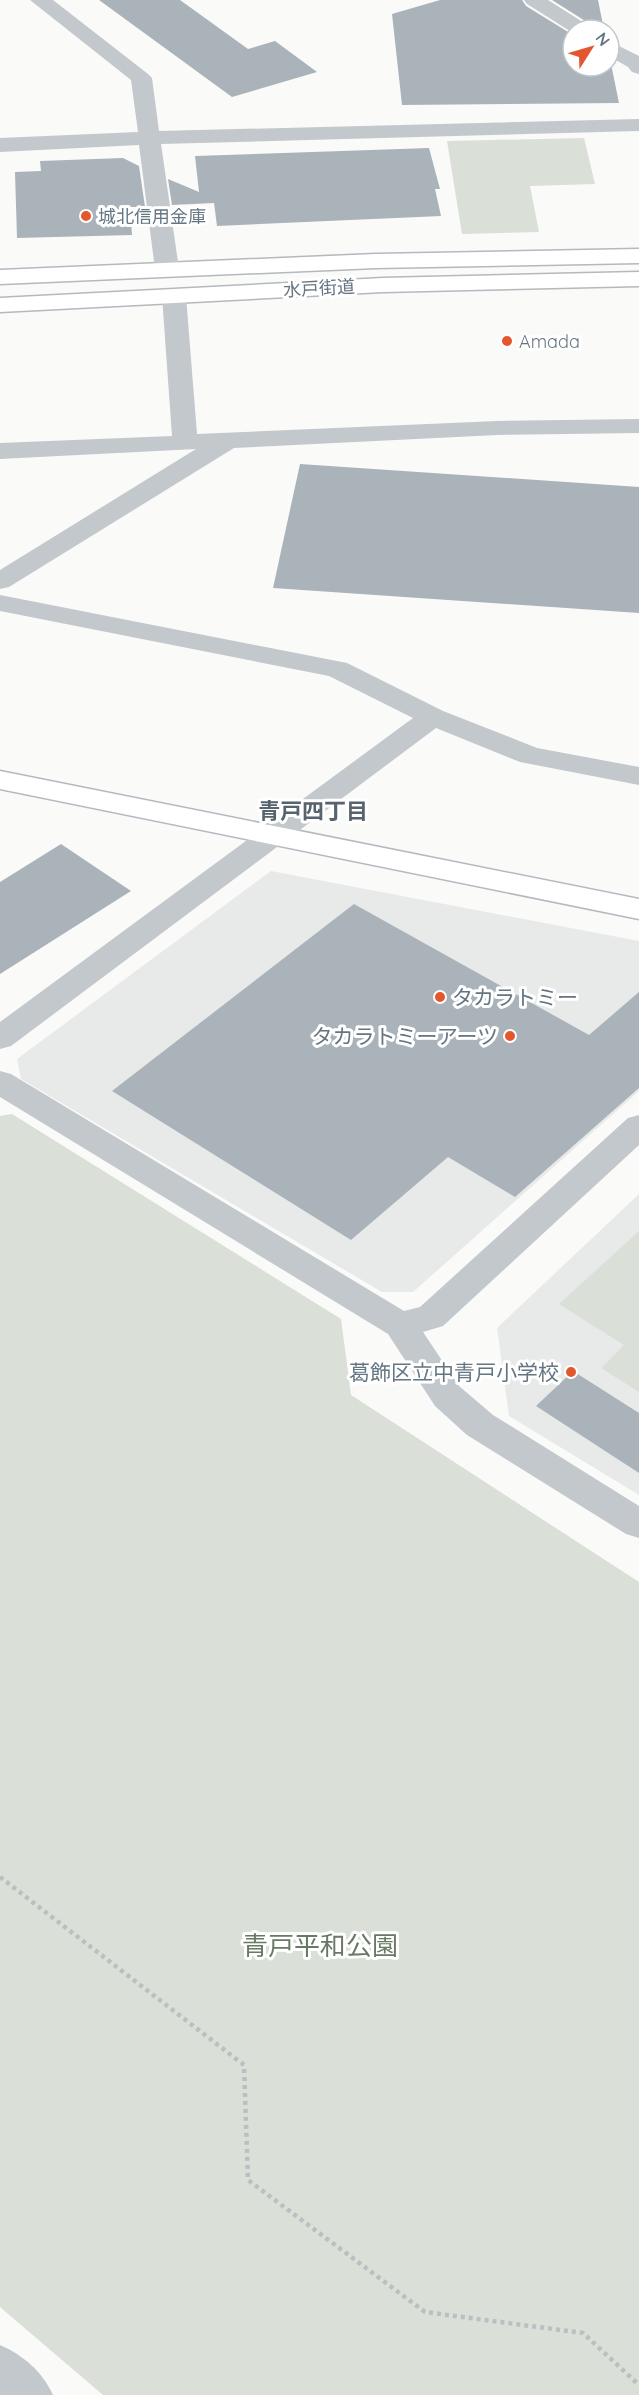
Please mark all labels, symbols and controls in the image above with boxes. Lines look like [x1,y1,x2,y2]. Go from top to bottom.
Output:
north arrow [561,18,621,78]
text: N [591,28,615,50]
place label: 城北信用金庫 [98,205,206,228]
marker: 城北信用金庫 [79,209,93,223]
street label: 水戸街道 [282,275,356,301]
place label: Amada [519,330,580,353]
marker: Amada [500,334,514,348]
district label: 青戸四丁目 [258,797,368,825]
place label: タカラトミー [452,984,578,1010]
marker: タカラトミー [433,990,447,1004]
place label: タカラトミーアーツ [312,1023,498,1049]
marker: タカラトミーアーツ [503,1029,517,1043]
place label: 葛飾区立中青戸小学校 [349,1359,559,1385]
marker: 葛飾区立中青戸小学校 [564,1365,578,1379]
park label: 青戸平和公園 [242,1929,398,1962]

